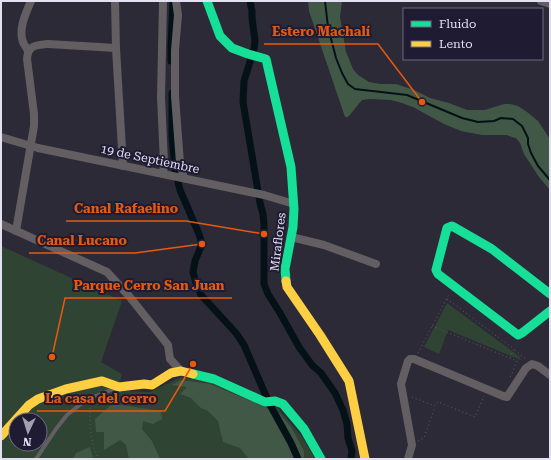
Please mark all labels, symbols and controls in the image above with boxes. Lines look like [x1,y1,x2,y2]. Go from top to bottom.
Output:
legend [403,8,543,60]
text: Fluido [439,17,476,31]
callout: Estero Machalí [264,19,378,44]
text: Estero Machalí [272,24,371,39]
text: Lento [439,37,473,51]
street label: 19 de Septiembre [99,142,201,176]
callout: Canal Rafaelino [66,196,186,221]
text: Canal Rafaelino [74,201,178,216]
street label: Miraflores [267,212,289,272]
callout: Canal Lucano [29,228,135,253]
text: Canal Lucano [37,233,127,248]
callout: Parque Cerro San Juan [65,273,232,298]
text: Parque Cerro San Juan [73,278,225,293]
callout: La casa del cerro [37,386,165,411]
text: La casa del cerro [45,391,157,406]
north arrow [8,412,48,452]
text: N [22,435,32,448]

